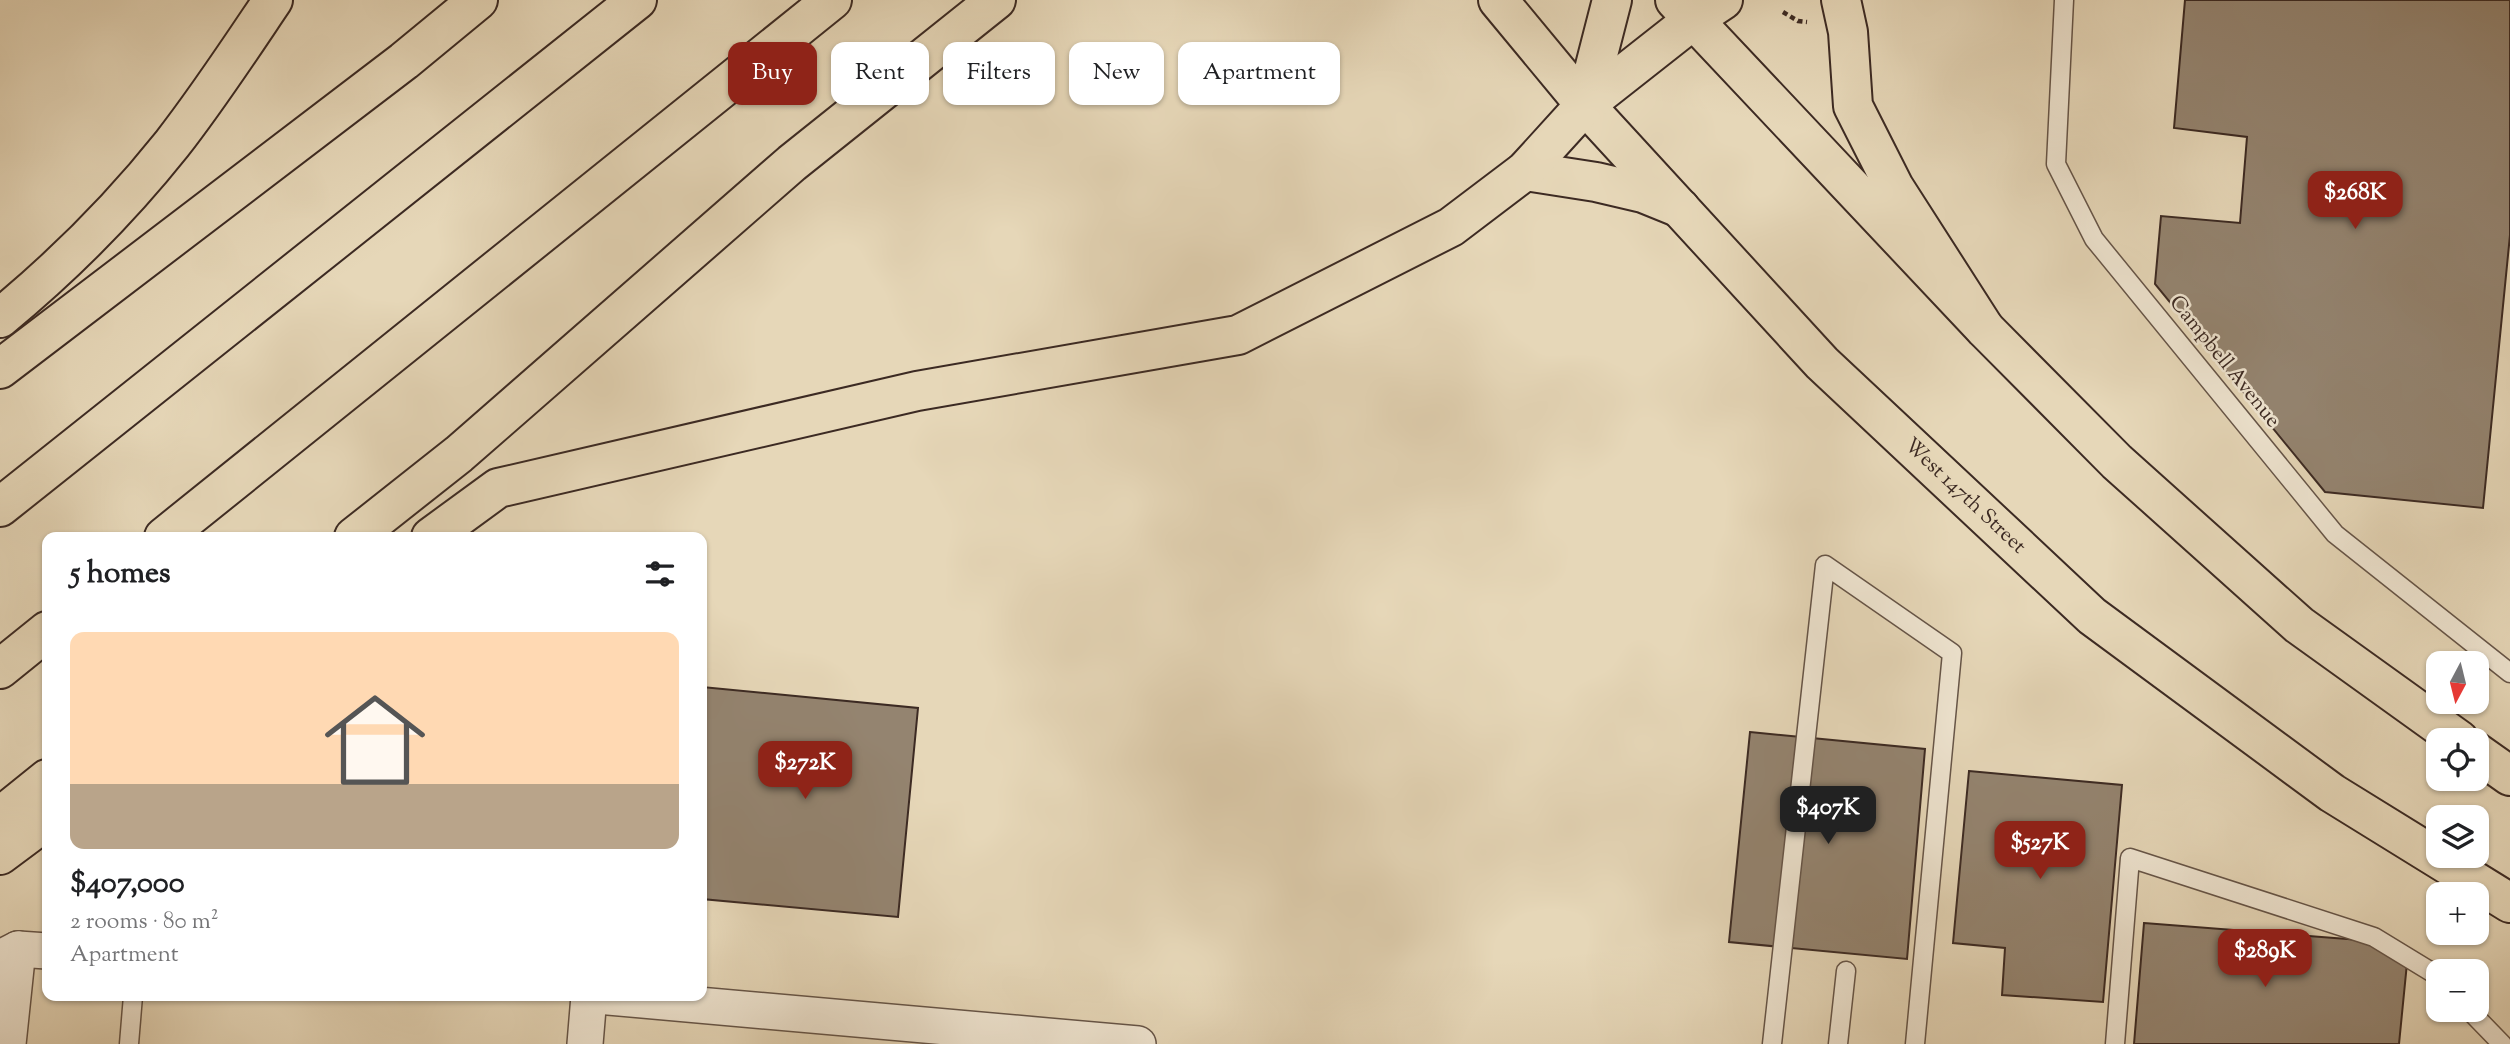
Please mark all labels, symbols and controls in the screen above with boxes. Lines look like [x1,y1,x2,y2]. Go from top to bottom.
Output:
chip: Buy [728,42,817,105]
chip: Rent [831,42,929,105]
chip: Filters [943,42,1055,105]
chip: New [1069,42,1164,105]
chip: Apartment [1178,42,1340,105]
pin: $268K [2306,172,2404,231]
text: $268K [2324,177,2386,210]
street label: Campbell Avenue [2161,289,2287,435]
street label: West 147th Street [1897,432,2032,561]
text: 5 homes [70,553,171,596]
icon: filters [641,555,679,593]
north arrow [2426,651,2488,714]
map controls [2426,651,2489,1022]
icon: home [312,677,438,803]
button: locate [2426,728,2489,791]
pin: $272K [756,742,854,801]
text: $272K [774,747,836,780]
pin: $407K [1779,786,1877,846]
text: $407K [1796,792,1860,825]
button: layers [2426,805,2489,868]
pin: $527K [1991,822,2089,881]
text: $527K [2010,827,2070,860]
text: $407,000 [70,863,185,906]
button: + [2426,882,2489,945]
text: 2 rooms · 80 m² [70,906,218,939]
pin: $289K [2216,930,2314,989]
text: $289K [2234,935,2296,968]
text: Apartment [70,939,179,972]
button: − [2426,959,2489,1022]

